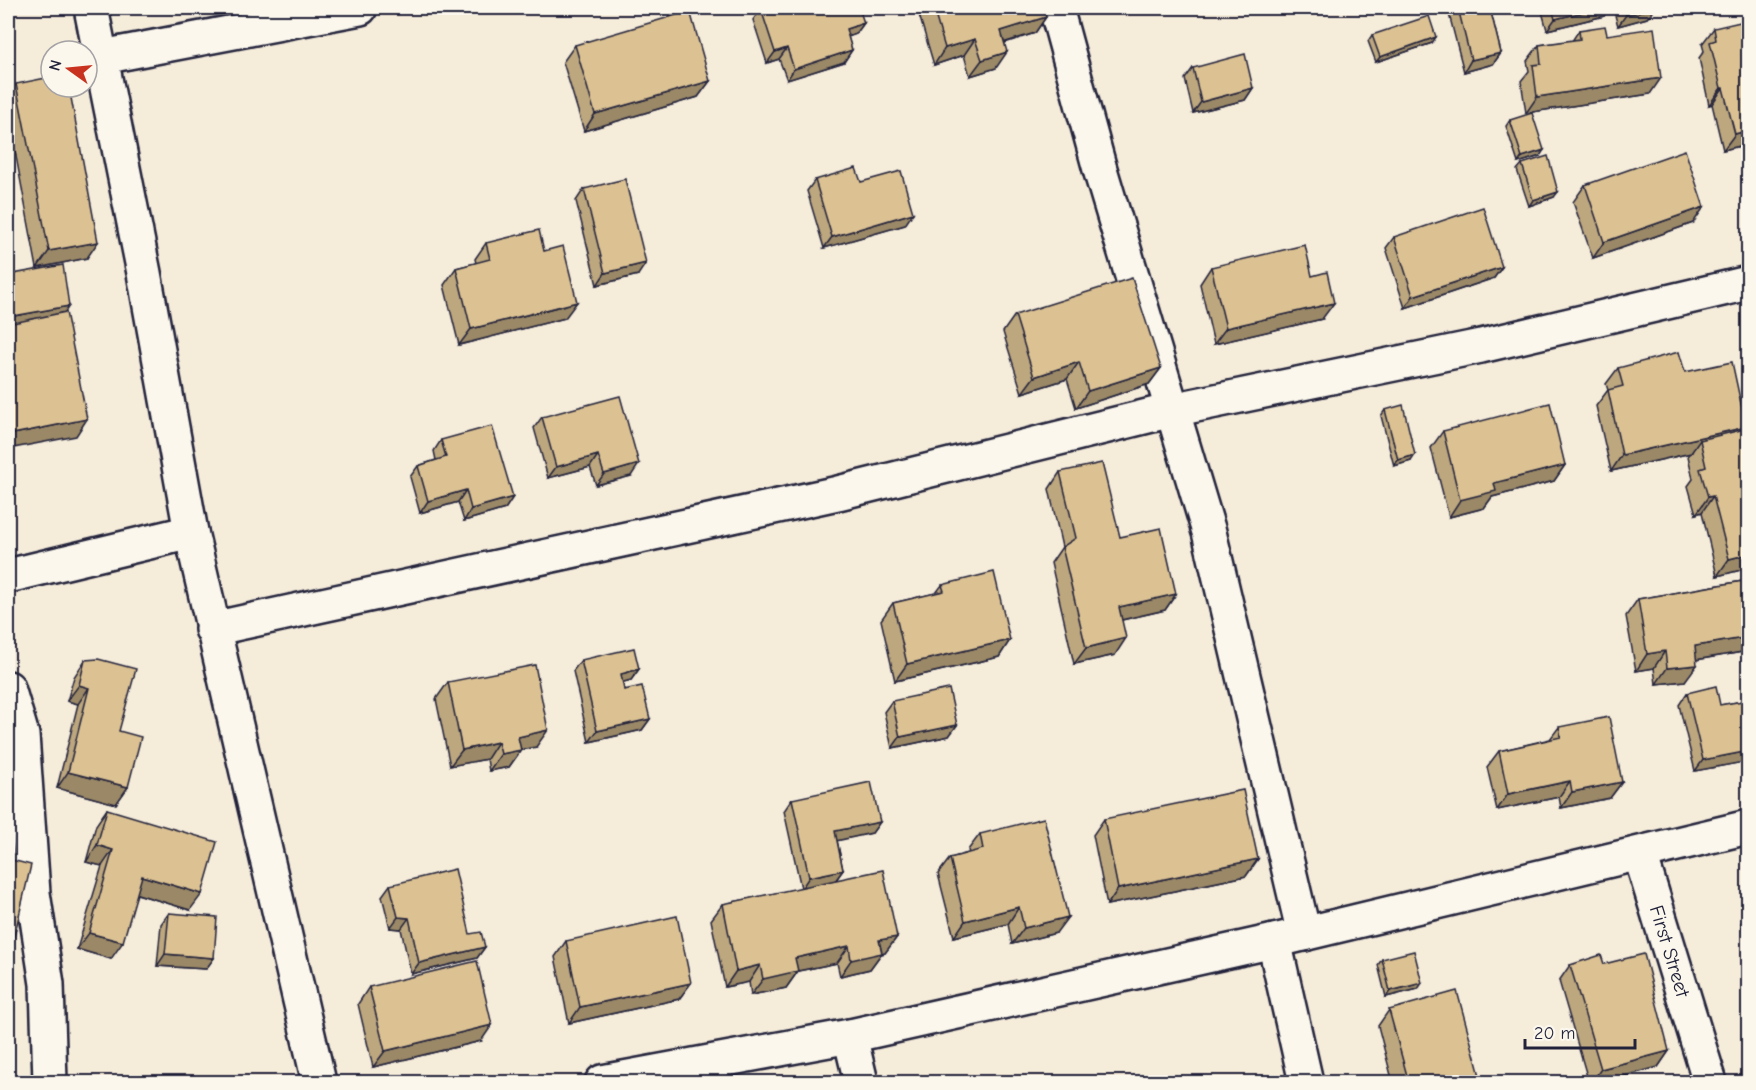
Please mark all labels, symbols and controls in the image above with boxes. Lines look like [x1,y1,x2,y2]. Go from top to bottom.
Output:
north arrow [39,39,99,99]
text: N [45,58,66,73]
street label: First Street [1645,902,1695,1001]
scale bar [1525,1012,1634,1050]
text: 20 m [1534,1023,1575,1044]

